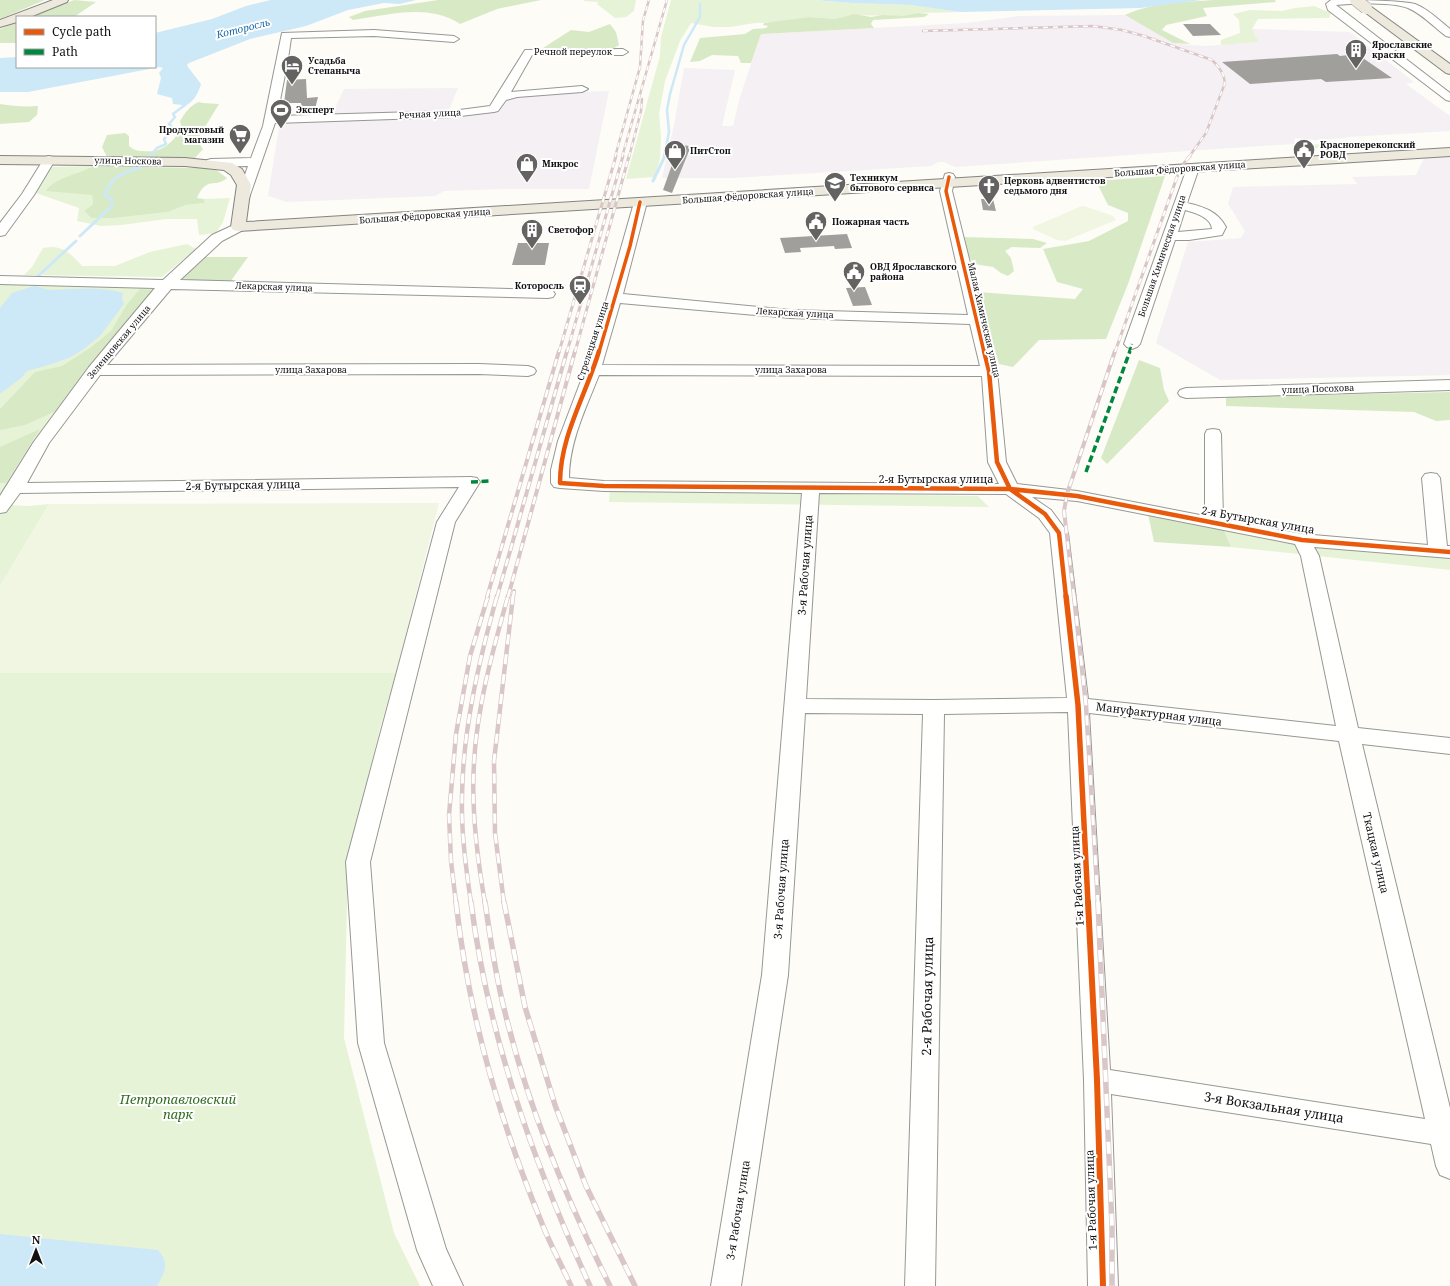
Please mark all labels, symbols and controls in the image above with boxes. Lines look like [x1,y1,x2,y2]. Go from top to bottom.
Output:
water label: Которосль [214,15,271,42]
legend [16,16,156,68]
text: Cycle path [52,23,112,40]
building icon: Ярославские краски [1343,37,1369,70]
place label: Ярославские краски [1371,38,1432,61]
text: Path [52,43,78,60]
street label: Речной переулок [534,45,613,58]
hotel icon: Усадьба Степаныча [279,53,305,86]
place label: Усадьба Степаныча [308,54,361,77]
sports icon: Эксперт [268,97,294,130]
place label: Эксперт [296,103,334,116]
street label: Речная улица [398,105,461,122]
supermarket icon: Продуктовый магазин [227,122,253,155]
place label: Продуктовый магазин [159,123,224,146]
public building icon: Красноперекопский РОВД [1291,137,1317,170]
shop icon: ПитСтоп [662,138,688,171]
place label: Красноперекопский РОВД [1320,138,1415,161]
place label: ПитСтоп [690,144,731,157]
shop icon: Микрос [514,151,540,184]
street label: улица Носкова [94,153,162,168]
place label: Микрос [542,157,579,170]
street label: Большая Фёдоровская улица [1114,157,1246,180]
school or university icon: Техникум бытового сервиса [822,170,848,203]
place label: Техникум бытового сервиса [850,171,935,194]
church icon: Церковь адвентистов седьмого дня [976,173,1002,206]
place label: Церковь адвентистов седьмого дня [1004,174,1106,197]
street label: Большая Фёдоровская улица [682,184,814,207]
street label: Большая Химическая улица [1134,193,1189,319]
street label: Большая Фёдоровская улица [359,204,491,227]
public building icon: Пожарная часть [803,209,829,242]
place label: Пожарная часть [832,215,909,228]
building icon: Светофор [519,217,545,250]
place label: Светофор [548,223,594,236]
public building icon: ОВД Ярославского района [841,259,867,292]
place label: ОВД Ярославского района [870,260,957,283]
street label: Малая Химическая улица [965,261,1004,379]
station icon: Которосль [567,273,593,306]
street label: Лекарская улица [235,279,313,294]
place label: Которосль [515,279,564,292]
street label: Стрелецкая улица [574,299,612,382]
street label: Зеленцовская улица [84,302,153,381]
street label: Лекарская улица [756,304,834,321]
street label: улица Захарова [275,363,347,376]
street label: улица Захарова [755,363,827,376]
street label: улица Посохова [1281,381,1354,396]
street label: 2-я Бутырская улица [878,471,994,486]
street label: 2-я Бутырская улица [185,476,301,493]
street label: 2-я Бутырская улица [1200,502,1316,537]
street label: 3-я Рабочая улица [794,514,815,616]
street label: Мануфактурная улица [1095,698,1223,729]
street label: Ткацкая улица [1360,811,1393,895]
street label: 1-я Рабочая улица [1066,825,1087,927]
street label: 3-я Рабочая улица [770,838,791,940]
street label: 2-я Рабочая улица [917,936,937,1056]
street label: 3-я Вокзальная улица [1203,1087,1345,1127]
park label: Петропавловский парк [119,1090,236,1123]
street label: 1-я Рабочая улица [1081,1149,1100,1251]
street label: 3-я Рабочая улица [722,1159,753,1261]
north arrow [16,1230,56,1270]
text: N [32,1232,41,1247]

